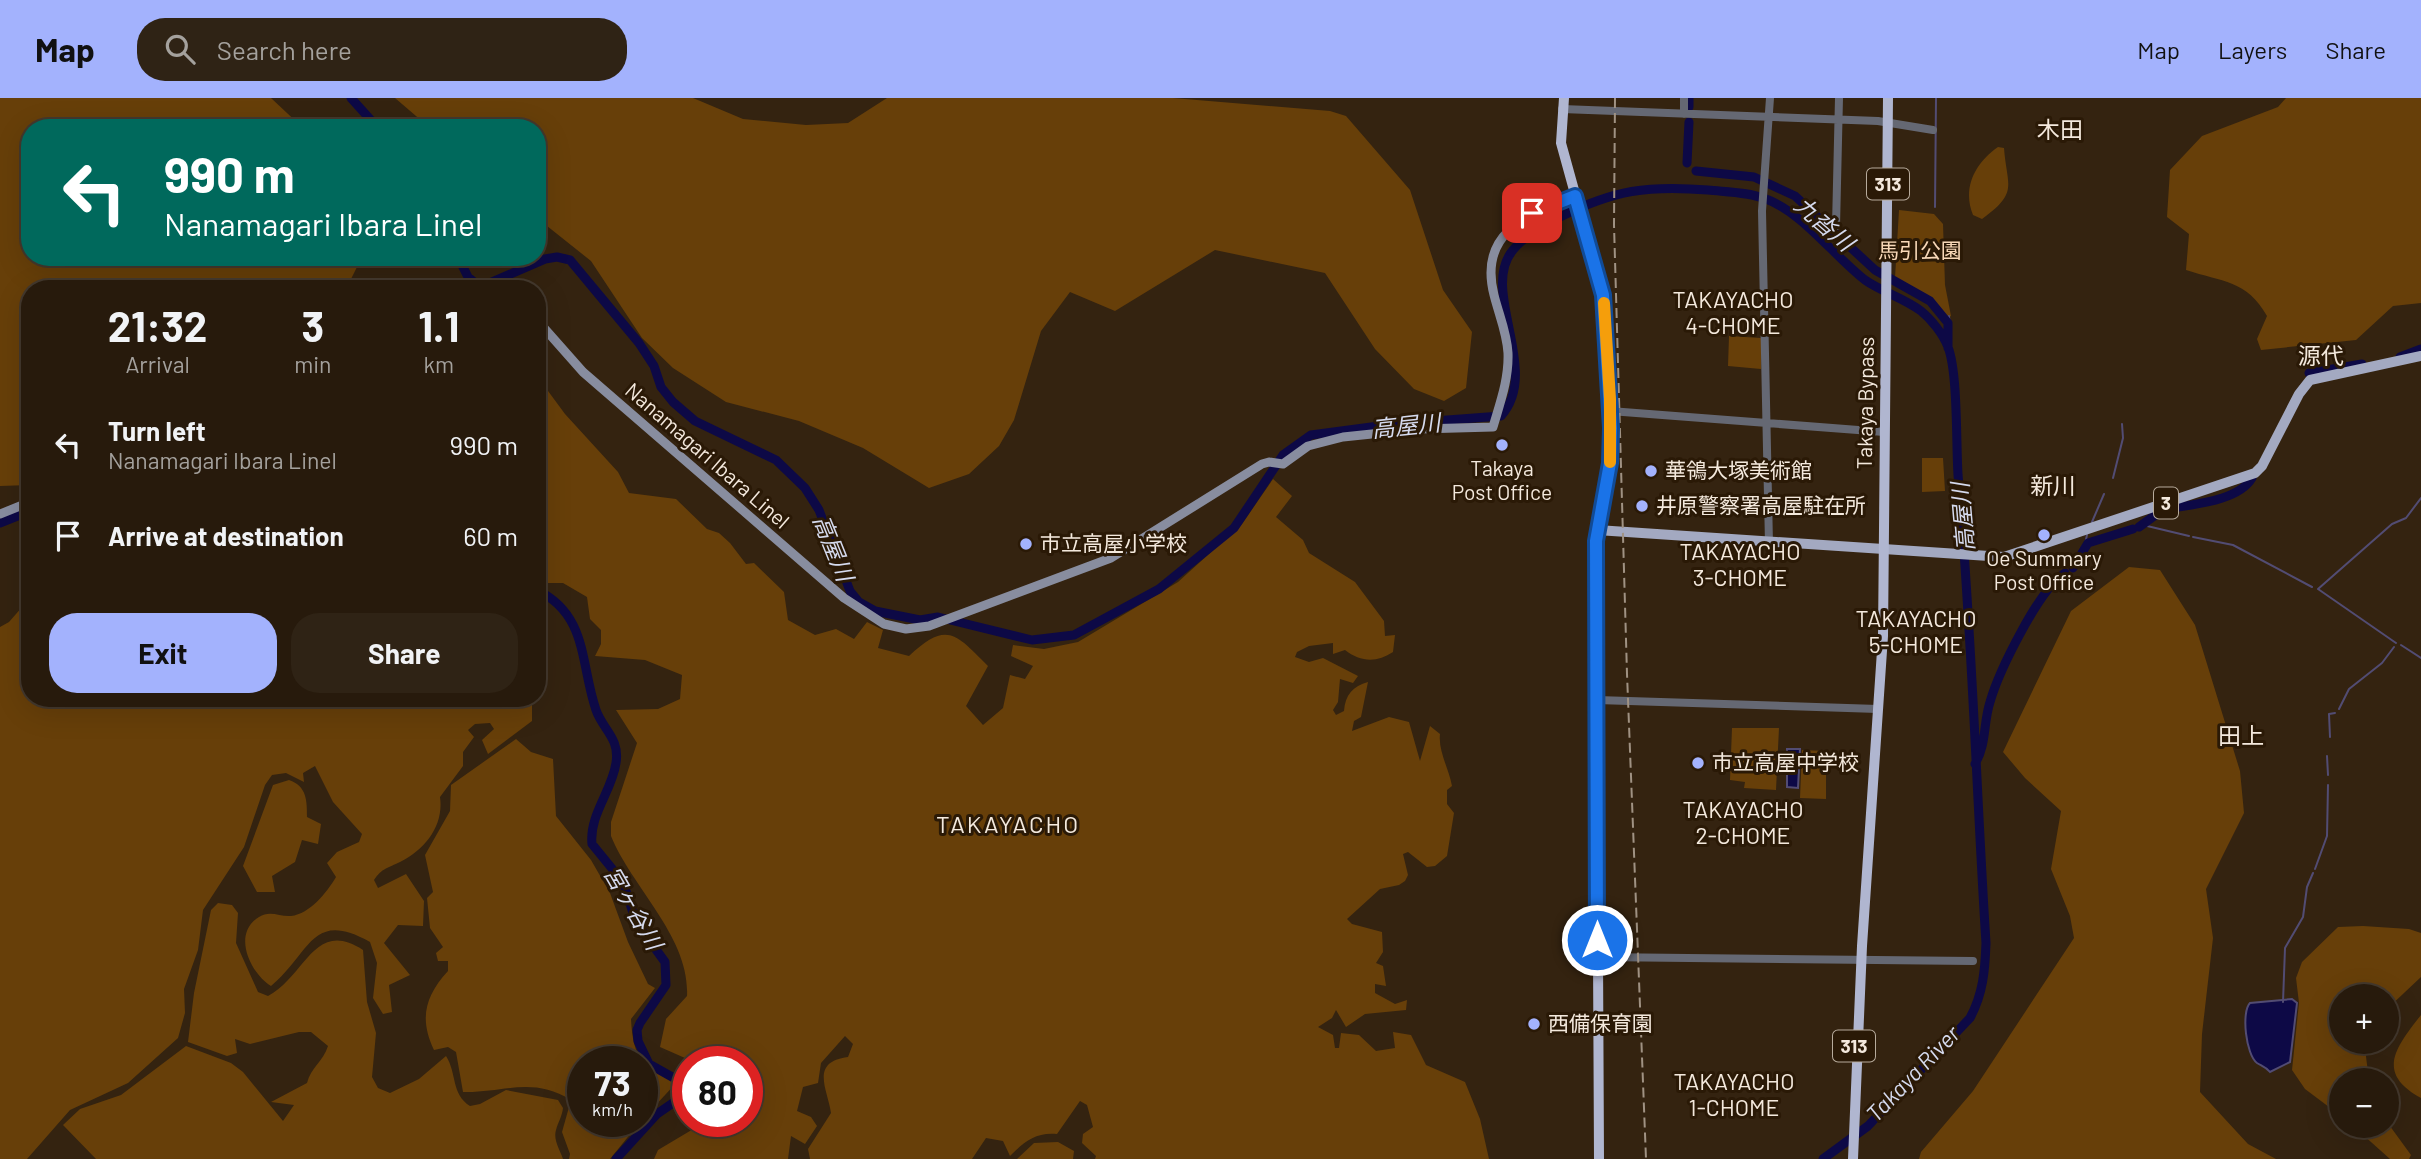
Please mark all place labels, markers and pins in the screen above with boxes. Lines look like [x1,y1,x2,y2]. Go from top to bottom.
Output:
pin [1502,183,1562,243]
marker: Takaya Post Office [1494,437,1510,453]
place label: Takaya Post Office [1452,455,1552,504]
place label: 華鴒大塚美術館 [1665,457,1812,482]
marker: 華鴒大塚美術館 [1643,463,1659,479]
place label: 井原警察署高屋駐在所 [1656,492,1866,517]
marker: 井原警察署高屋駐在所 [1634,498,1650,514]
marker: Oe Summary Post Office [2036,527,2052,543]
place label: 市立高屋小学校 [1040,530,1187,555]
marker: 市立高屋小学校 [1018,536,1034,552]
place label: Oe Summary Post Office [1986,545,2102,594]
place label: 市立高屋中学校 [1712,749,1859,774]
marker: 市立高屋中学校 [1690,755,1706,771]
place label: 西備保育園 [1548,1010,1653,1035]
marker: 西備保育園 [1526,1016,1542,1032]

